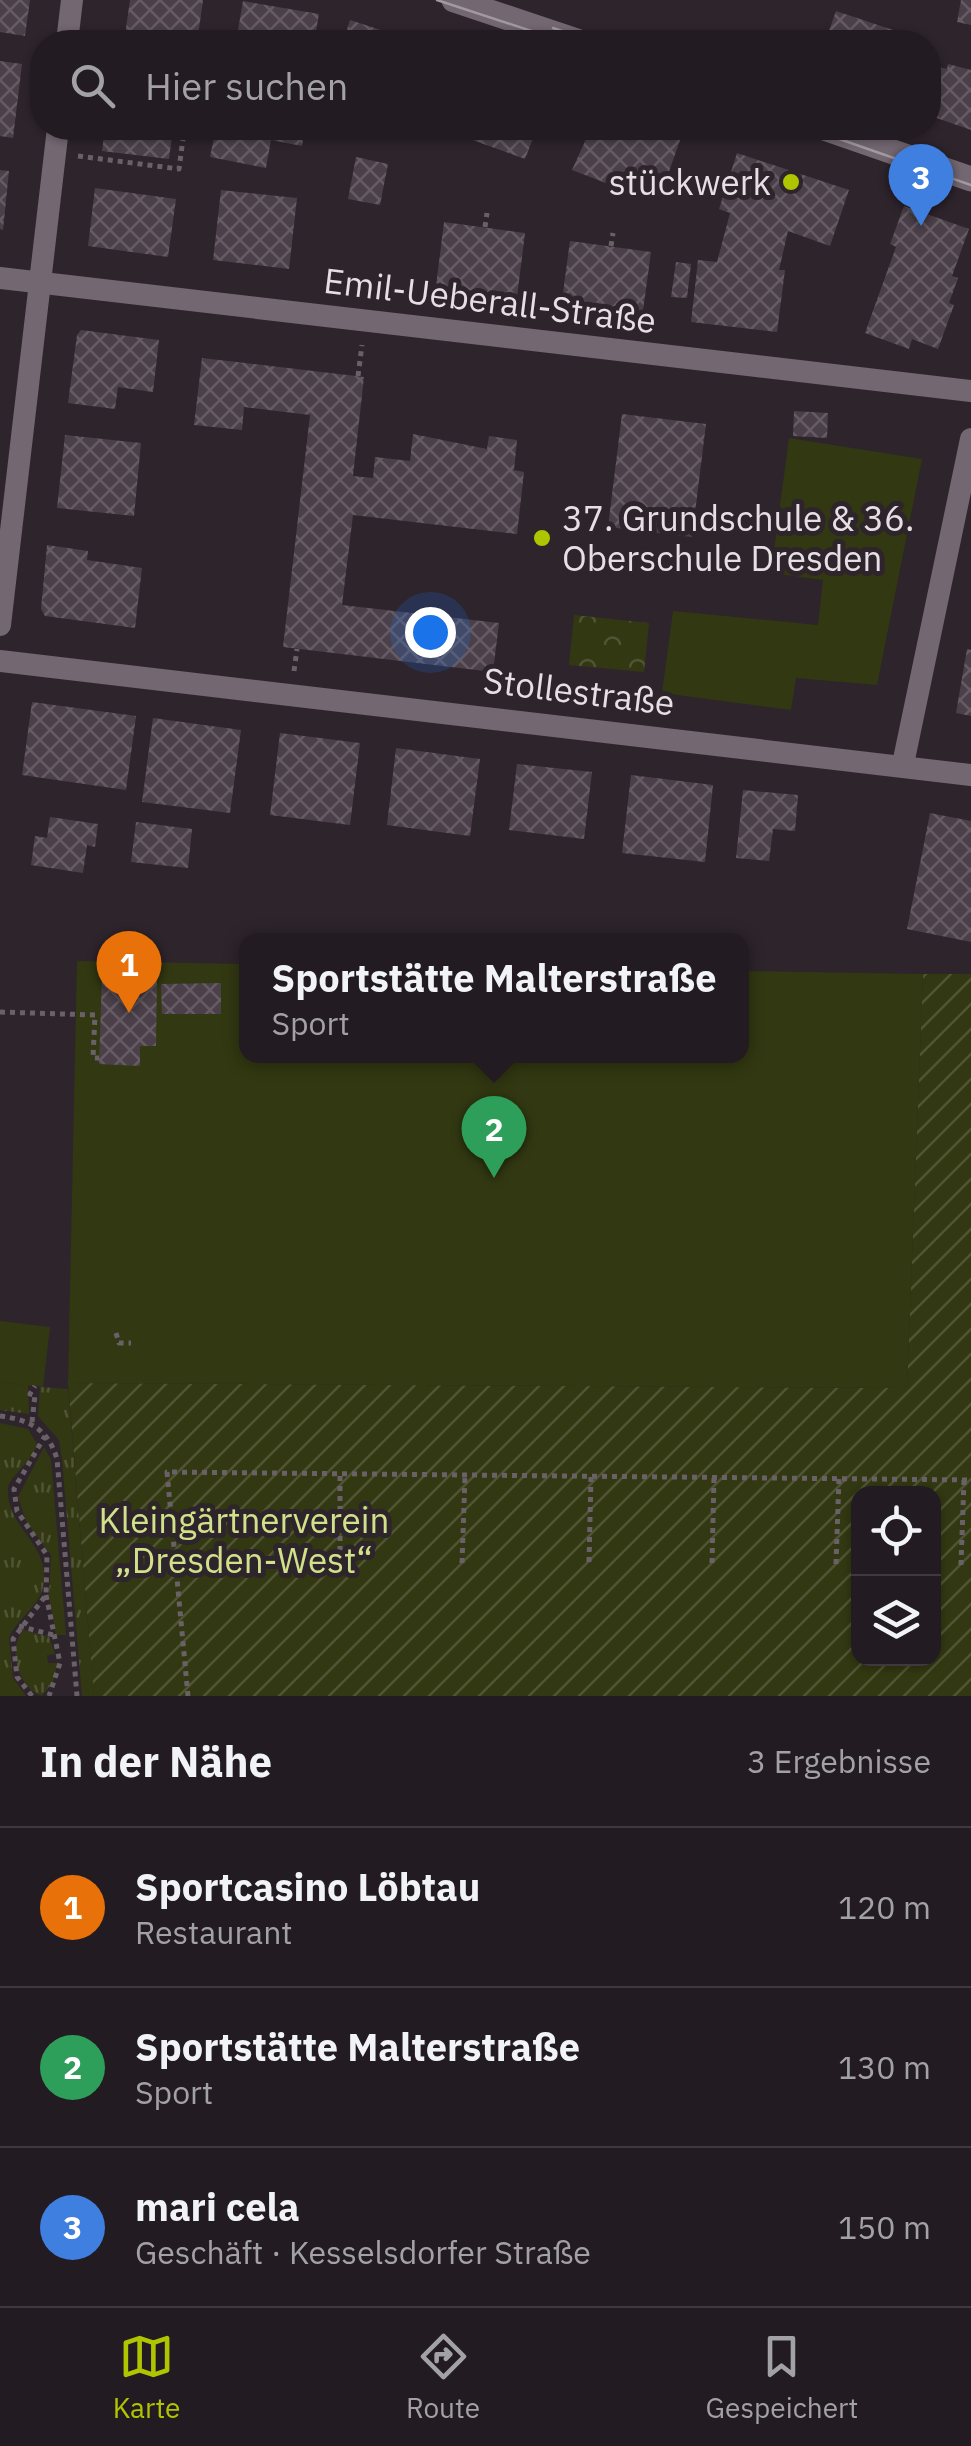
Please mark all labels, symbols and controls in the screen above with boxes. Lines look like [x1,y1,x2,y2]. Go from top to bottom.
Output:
search box [30,30,941,140]
icon: search [65,58,120,113]
text: Hier suchen [145,61,348,110]
pin: 3 [888,144,954,226]
place label: stückwerk [609,159,771,205]
marker: stückwerk [780,171,802,193]
street label: Emil-Ueberall-Straße [321,257,659,343]
place label: 37. Grundschule & 36. Oberschule Dresden [562,495,915,581]
marker: 37. Grundschule & 36. Oberschule Dresden [531,527,553,549]
your location [405,607,456,658]
street label: Stollestraße [481,656,677,726]
pin: 1 [96,930,162,1013]
popup [239,933,749,1063]
text: Sportstätte Malterstraße [271,953,717,1002]
text: Sport [271,1002,350,1044]
pin: 2 [462,1096,526,1178]
map controls [851,1486,941,1666]
button: locate [851,1486,941,1576]
park label: Kleingärtnerverein „Dresden-West“ [99,1497,389,1583]
button: layers [851,1576,941,1666]
text: In der Nähe [40,1734,272,1789]
text: 3 Ergebnisse [747,1740,931,1782]
text: Sportcasino Löbtau [135,1862,480,1911]
text: 1 [63,1886,82,1928]
text: 120 m [838,1886,931,1928]
text: Restaurant [135,1911,293,1953]
text: Sportstätte Malterstraße [135,2022,580,2071]
text: 2 [63,2046,82,2088]
text: 130 m [838,2046,931,2088]
text: Sport [135,2071,213,2113]
text: mari cela [135,2182,300,2231]
text: 3 [63,2206,82,2248]
text: 150 m [838,2206,931,2248]
text: Geschäft · Kesselsdorfer Straße [135,2231,591,2273]
tab: Karte [113,2329,180,2426]
tab: Route [406,2329,480,2426]
tab: Gespeichert [706,2329,858,2426]

